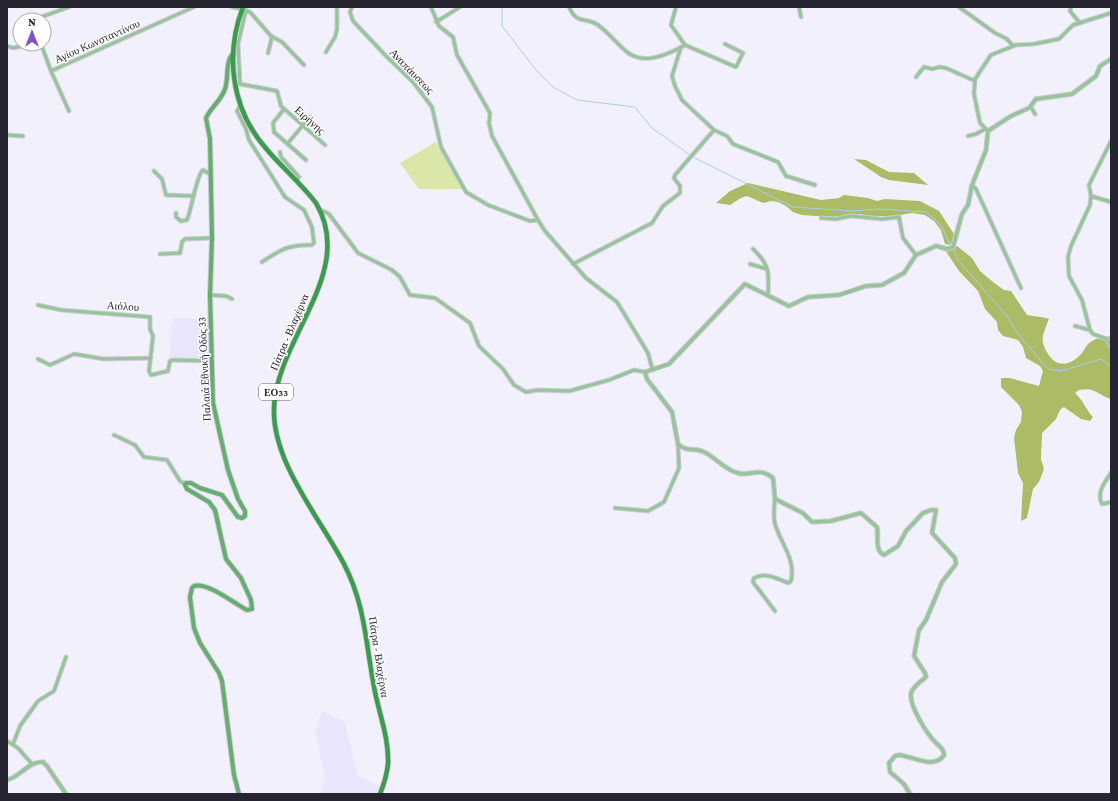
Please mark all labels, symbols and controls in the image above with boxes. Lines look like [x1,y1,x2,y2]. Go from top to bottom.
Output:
north arrow [12,12,52,52]
text: N [28,16,36,28]
street label: Αγίου Κωνσταντίνου [52,17,142,65]
street label: Αναπάυσεως [388,46,437,97]
street label: Ειρήνης [293,103,328,137]
street label: Πάτρα - Βλαχέρνα [268,292,311,372]
street label: Αιόλου [106,299,140,313]
street label: Παλαιά Εθνική Οδός 33 [195,317,213,421]
road number: ΕΟ33 [259,384,293,400]
street label: Πάτρα - Βλαχέρνα [367,616,391,698]

